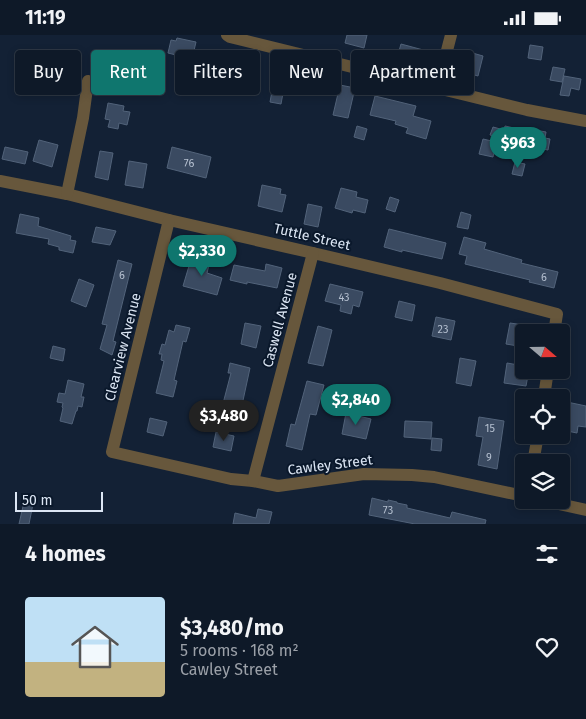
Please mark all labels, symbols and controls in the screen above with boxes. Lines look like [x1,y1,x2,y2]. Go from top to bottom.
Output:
text: 11:19 [25,6,66,29]
chip: Buy [15,50,81,95]
chip: Rent [91,50,165,95]
chip: Filters [175,50,260,95]
chip: New [270,50,341,95]
chip: Apartment [351,50,474,95]
pin: $963 [488,127,548,169]
text: $963 [501,133,535,152]
house number: 76 [184,157,194,170]
street label: Tuttle Street [272,220,353,254]
pin: $2,330 [161,235,243,277]
text: $2,330 [179,241,226,260]
house number: 6 [119,269,125,282]
street label: Caswell Avenue [259,271,301,369]
house number: 6 [541,271,547,284]
street label: Clearview Avenue [101,291,145,403]
house number: 43 [338,291,350,304]
house number: 23 [438,323,448,336]
north arrow [515,324,570,379]
map controls [515,324,570,509]
pin: $2,840 [315,383,397,426]
button: locate [515,389,570,444]
text: $2,840 [332,390,380,409]
pin: $3,480 [183,399,265,442]
text: $3,480 [200,406,248,425]
house number: 15 [485,422,496,435]
street label: Cawley Street [287,451,374,479]
house number: 9 [486,451,492,464]
button: layers [515,454,570,509]
scale bar [15,489,102,512]
text: 50 m [22,492,53,509]
house number: 73 [383,504,393,517]
icon: filters [533,540,561,568]
text: 4 homes [25,541,106,567]
text: $3,480/mo [180,615,284,641]
icon: home [65,617,125,677]
icon: heart [533,633,561,661]
text: 5 rooms · 168 m² [180,641,299,660]
text: Cawley Street [180,660,278,679]

